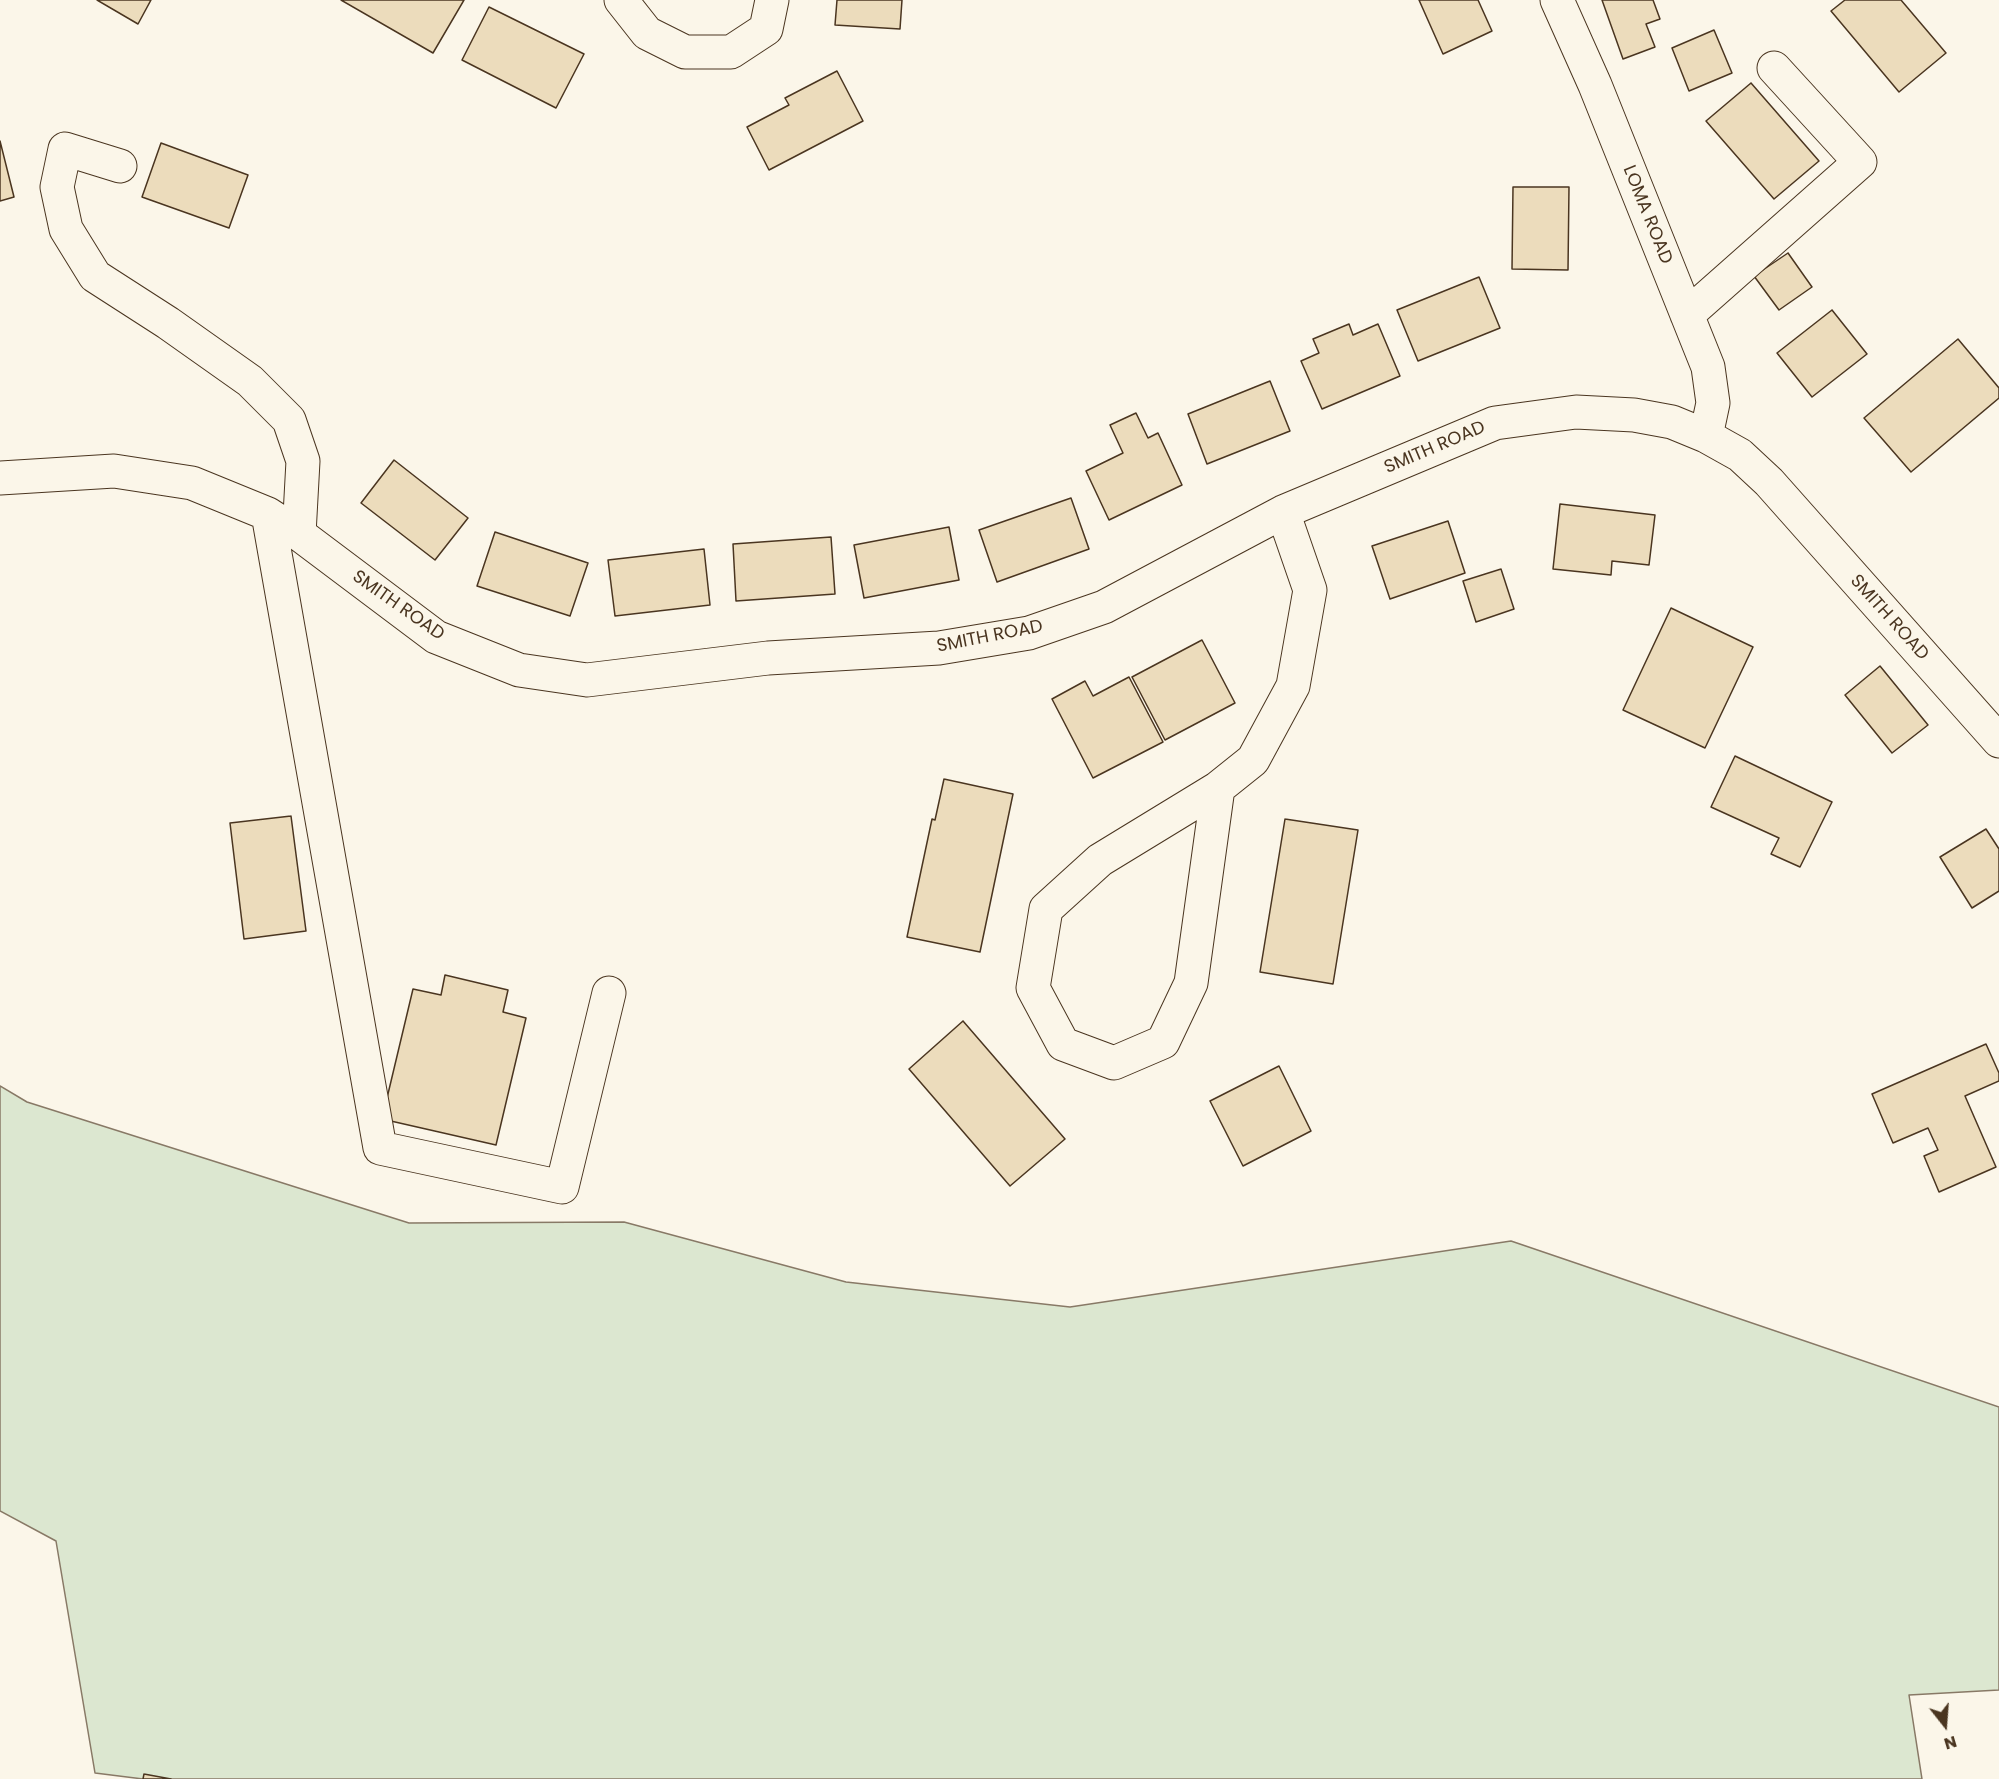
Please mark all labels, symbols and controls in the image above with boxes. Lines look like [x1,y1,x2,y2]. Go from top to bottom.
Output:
street label: LOMA ROAD [1617,163,1677,267]
street label: SMITH ROAD [1381,417,1489,479]
street label: SMITH ROAD [348,566,448,646]
street label: SMITH ROAD [1845,571,1933,665]
street label: SMITH ROAD [935,616,1045,658]
north arrow [1915,1695,1975,1755]
text: N [1941,1730,1960,1755]

